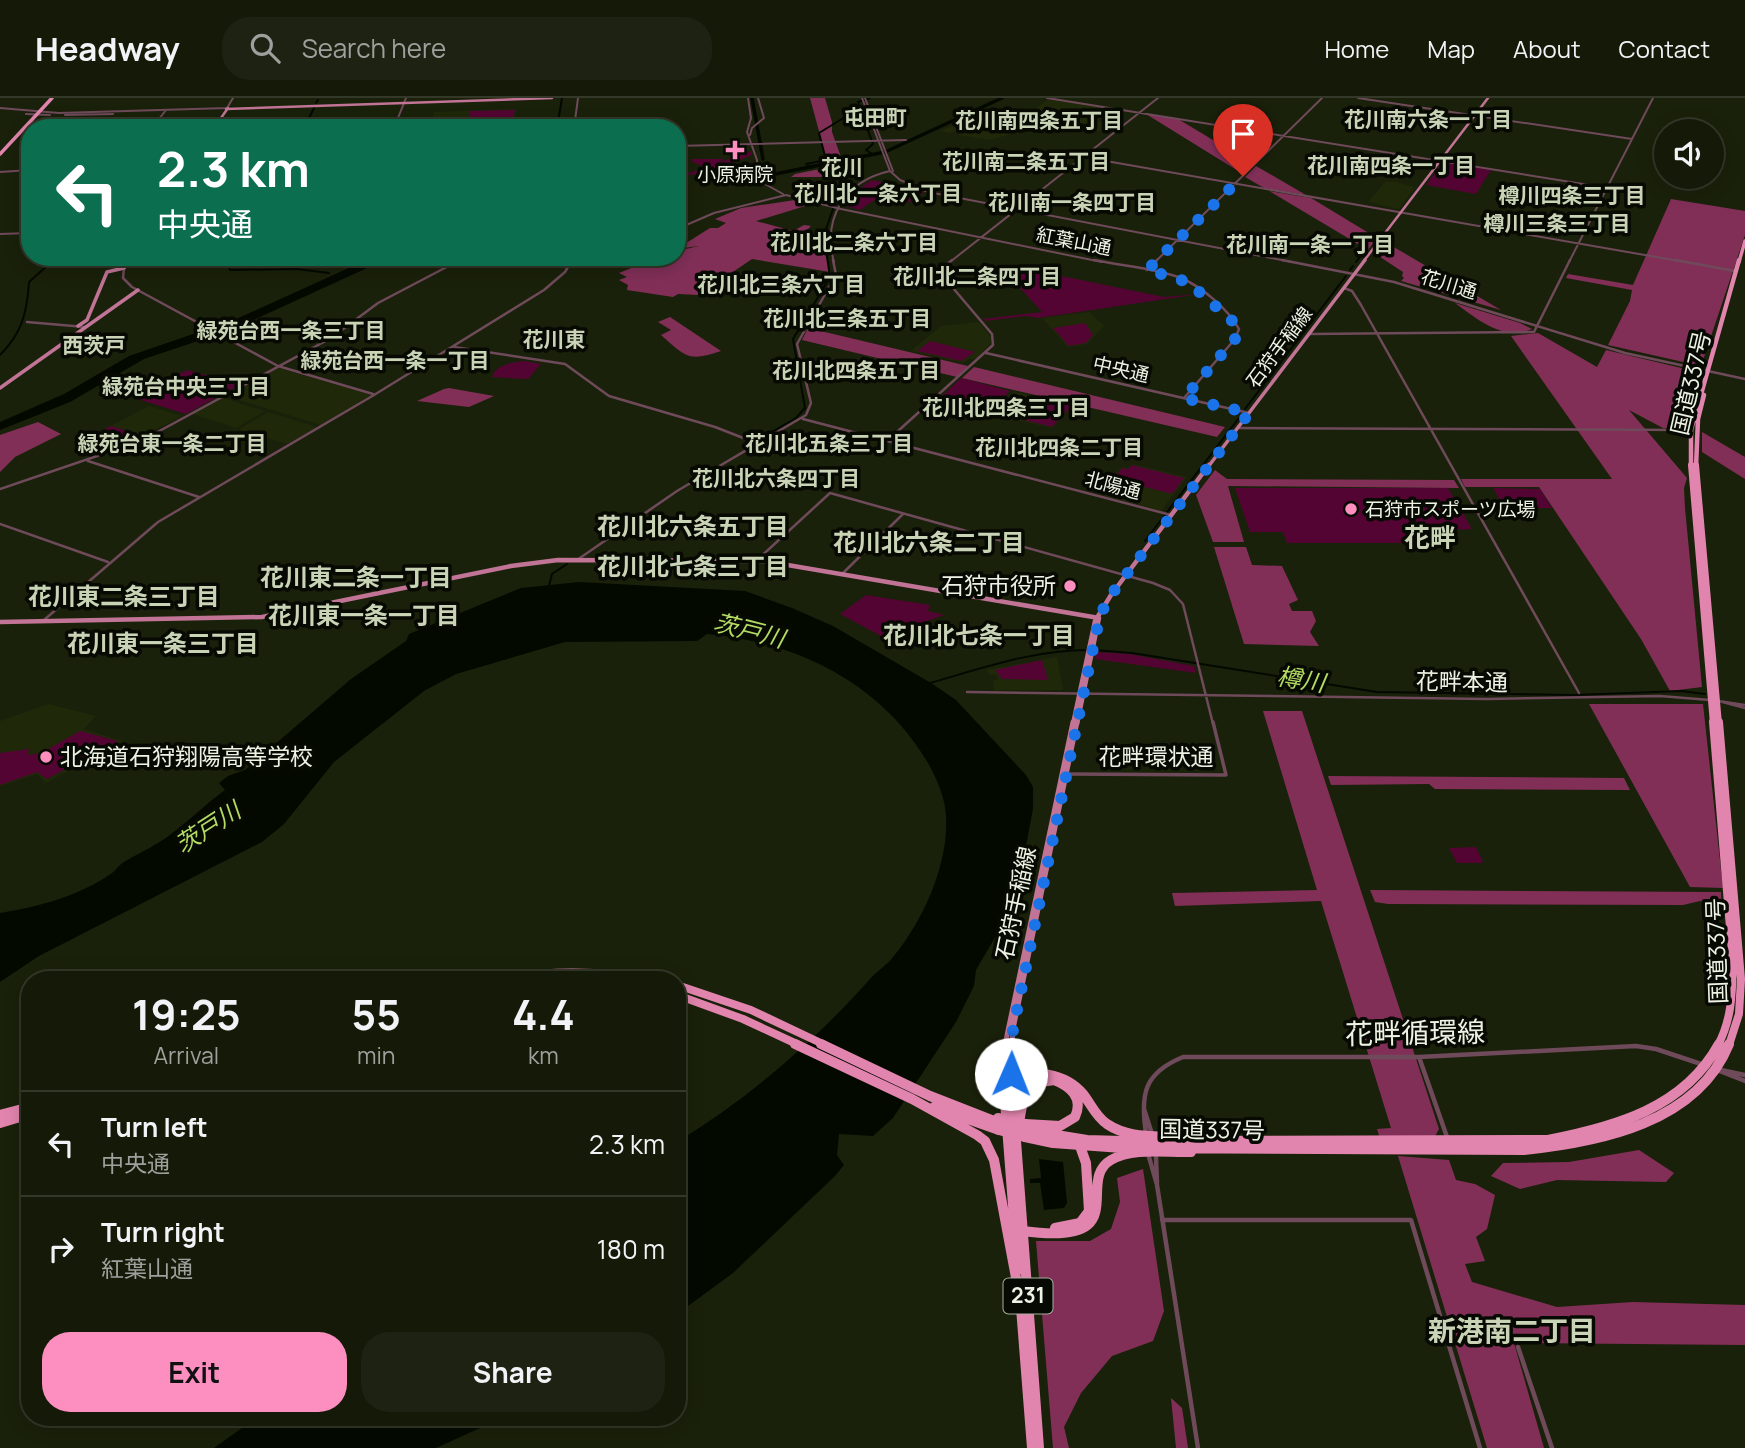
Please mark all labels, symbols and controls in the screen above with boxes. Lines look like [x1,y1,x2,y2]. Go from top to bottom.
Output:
search box [222,17,712,80]
text: Headway [35,26,180,71]
icon: search [246,29,284,67]
text: Search here [302,30,446,66]
text: Home [1324,32,1389,65]
text: Map [1427,32,1475,65]
text: About [1513,32,1581,65]
text: Contact [1619,32,1710,65]
district label: 屯田町 [844,103,907,131]
pin [1213,104,1273,176]
district label: 花川南六条一丁目 [1344,105,1512,133]
district label: 花川南四条五丁目 [955,106,1123,134]
icon: arrive [1224,115,1262,153]
map controls [1654,119,1724,189]
button: sound [1654,119,1724,189]
text: 2.3 km [157,135,310,202]
marker: 小原病院 [725,140,745,160]
icon: left [42,147,133,238]
district label: 花川南二条五丁目 [942,147,1110,175]
district label: 花川南四条一丁目 [1307,151,1475,179]
district label: 花川 [821,153,863,181]
place label: 小原病院 [697,161,773,187]
district label: 花川北一条六丁目 [794,179,962,207]
district label: 樽川四条三丁目 [1499,181,1646,209]
district label: 花川南一条四丁目 [988,188,1156,216]
text: 中央通 [157,202,253,246]
district label: 樽川三条三丁目 [1484,209,1631,237]
street label: 紅葉山通 [1034,221,1114,261]
district label: 花川北二条六丁目 [770,228,938,256]
district label: 花川南一条一丁目 [1226,230,1394,258]
district label: 花川北二条四丁目 [893,262,1061,290]
street label: 花川通 [1418,263,1480,305]
district label: 花川北三条六丁目 [697,270,865,298]
street label: 石狩手稲線 [1240,301,1318,393]
district label: 花川北三条五丁目 [763,304,931,332]
district label: 緑苑台西一条三丁目 [197,316,386,344]
district label: 花川東 [523,325,586,353]
street label: 国道337号 [1663,328,1718,438]
district label: 西茨戸 [63,331,126,359]
district label: 緑苑台西一条一丁目 [301,346,490,374]
street label: 中央通 [1090,350,1152,388]
district label: 花川北四条五丁目 [772,356,940,384]
district label: 緑苑台中央三丁目 [102,372,270,400]
district label: 花川北四条三丁目 [922,393,1090,421]
district label: 緑苑台東一条二丁目 [78,429,267,457]
district label: 花川北五条三丁目 [745,429,913,457]
district label: 花川北四条二丁目 [975,433,1143,461]
district label: 花川北六条四丁目 [692,464,860,492]
street label: 北陽通 [1082,465,1144,505]
place label: 石狩市スポーツ広場 [1365,496,1536,522]
marker: 石狩市スポーツ広場 [1343,501,1359,517]
district label: 花川北六条五丁目 [597,509,789,542]
district label: 花畔 [1404,519,1456,555]
district label: 花川北六条二丁目 [833,525,1025,558]
district label: 花川北七条三丁目 [597,549,789,582]
district label: 花川東二条一丁目 [260,560,452,593]
place label: 石狩市役所 [941,569,1056,601]
marker: 石狩市役所 [1062,578,1078,594]
district label: 花川東二条三丁目 [28,579,220,612]
district label: 花川東一条一丁目 [268,598,460,631]
water label: 茨戸川 [710,605,791,655]
district label: 花川北七条一丁目 [883,618,1075,651]
district label: 花川東一条三丁目 [67,626,259,659]
water label: 樽川 [1275,658,1330,699]
street label: 花畔本通 [1416,664,1508,698]
place label: 北海道石狩翔陽高等学校 [60,740,313,772]
street label: 花畔環状通 [1099,740,1214,772]
marker: 北海道石狩翔陽高等学校 [38,749,54,765]
water label: 茨戸川 [168,792,249,860]
street label: 石狩手稲線 [987,843,1043,962]
street label: 国道337号 [1698,898,1734,1005]
text: 19:25 [132,985,241,1043]
text: 55 [352,985,401,1043]
text: 4.4 [512,985,575,1043]
street label: 花畔循環線 [1345,1012,1485,1052]
position arrow [974,1037,1048,1111]
text: Arrival [153,1039,219,1071]
text: min [357,1039,396,1071]
text: km [528,1039,559,1071]
text: Turn left [101,1109,208,1145]
street label: 国道337号 [1159,1112,1265,1146]
icon: left [42,1125,80,1163]
text: 2.3 km [589,1126,665,1162]
text: 中央通 [101,1147,170,1179]
text: Turn right [101,1214,225,1250]
icon: right [42,1230,80,1268]
text: 180 m [597,1231,665,1267]
text: 紅葉山通 [101,1252,193,1284]
road number: 231 [1004,1278,1052,1314]
district label: 新港南二丁目 [1428,1311,1596,1349]
button: Exit [42,1332,347,1412]
button: Share [361,1332,665,1412]

